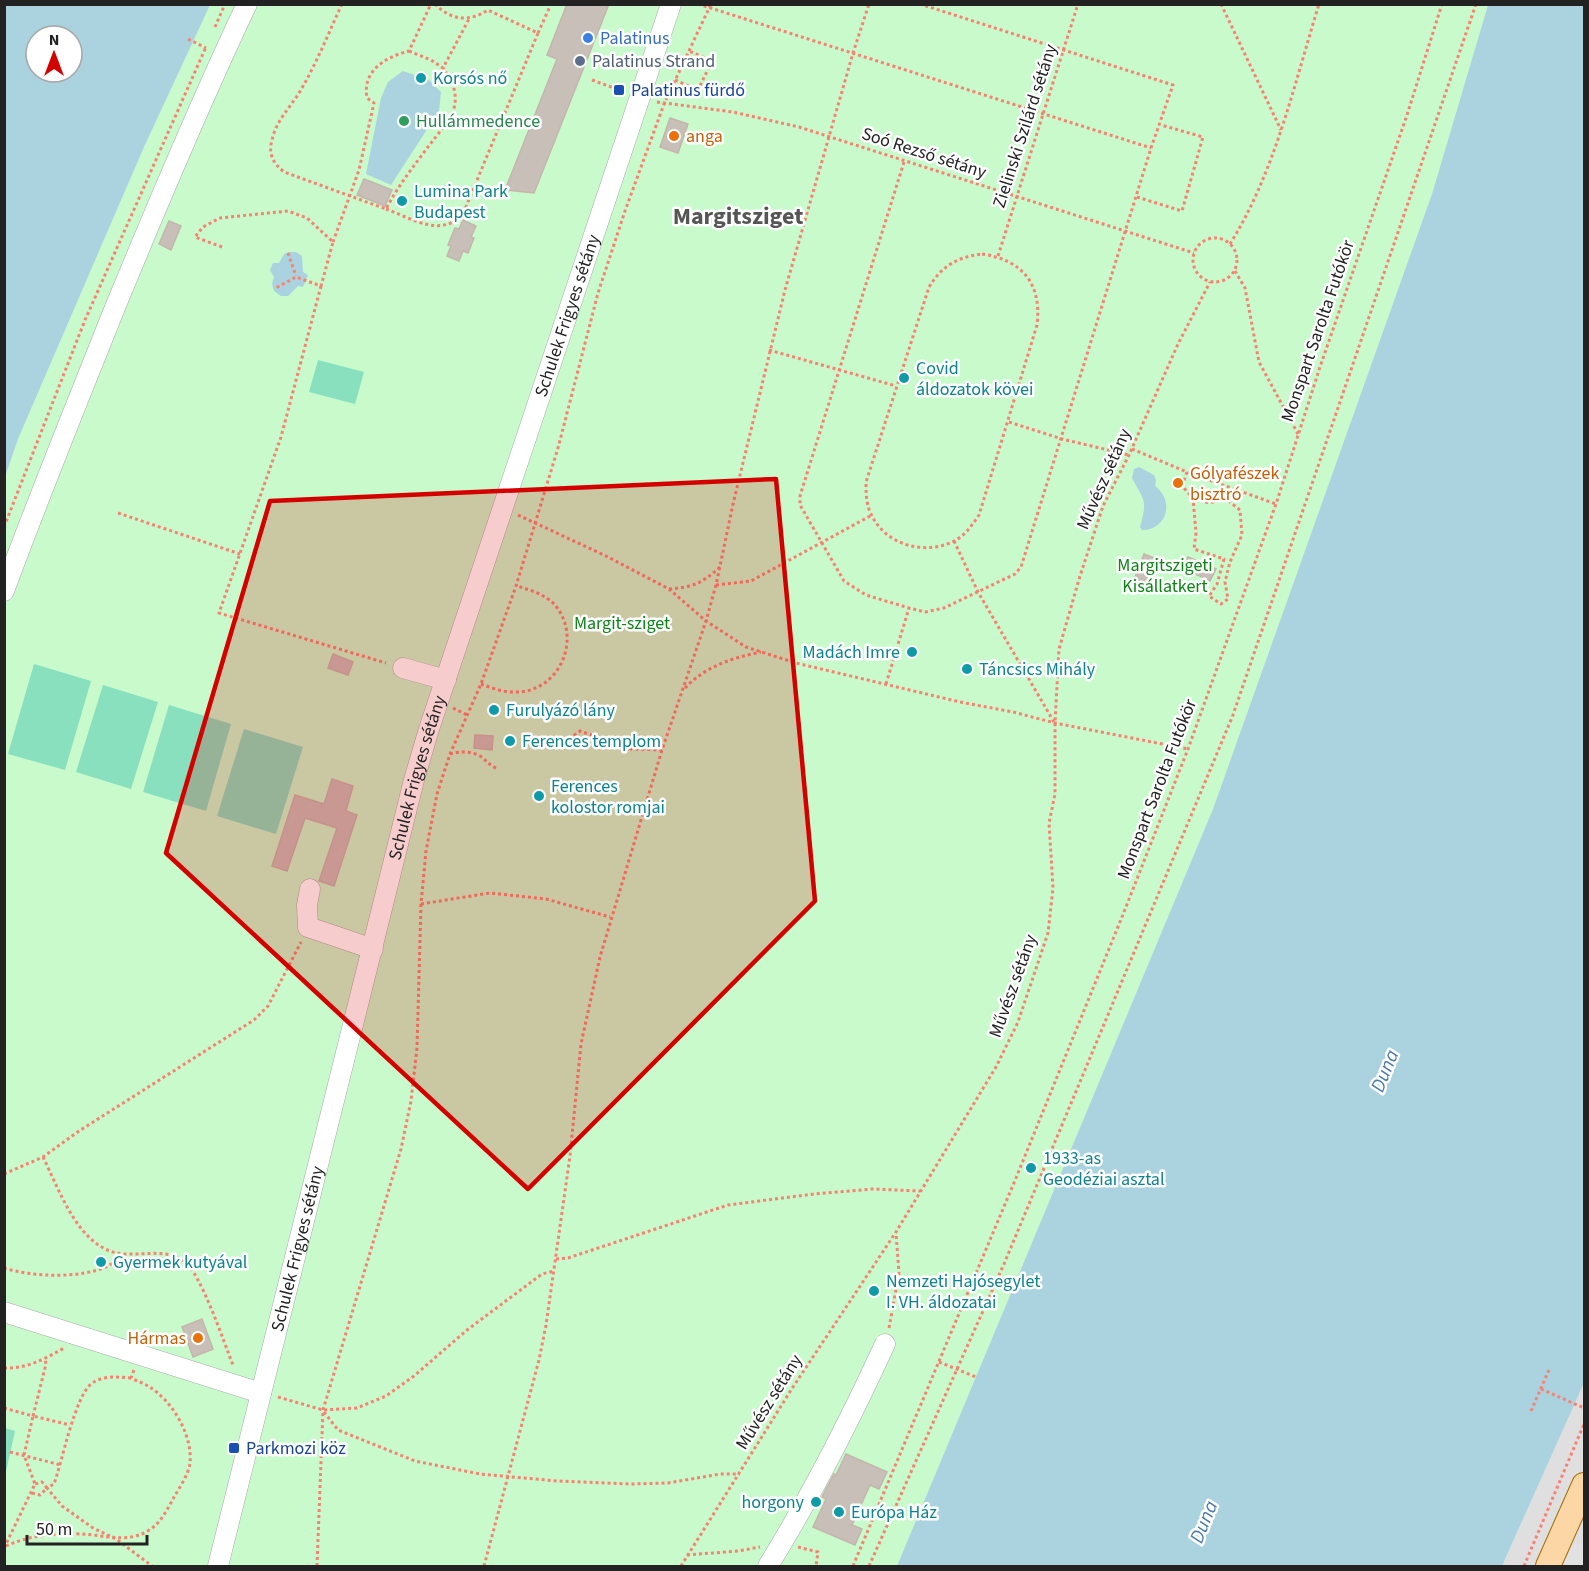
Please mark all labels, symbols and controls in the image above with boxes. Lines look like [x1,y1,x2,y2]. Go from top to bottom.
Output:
north arrow [24,24,84,84]
place label: Palatinus [600,26,670,51]
text: N [49,29,59,51]
marker: Palatinus [581,31,595,45]
street label: Zielinski Szilárd sétány [987,40,1063,211]
place label: Palatinus Strand [592,49,715,74]
marker: Palatinus Strand [573,54,587,68]
place label: Korsós nő [433,66,507,91]
marker: Korsós nő [414,71,428,85]
place label: Palatinus fürdő [631,78,745,103]
marker: Palatinus fürdő [612,83,626,97]
place label: Hullámmedence [416,109,540,134]
marker: Hullámmedence [397,114,411,128]
street label: Soó Rezső sétány [859,121,990,185]
place label: anga [686,124,723,149]
marker: anga [667,129,681,143]
place label: Lumina Park Budapest [414,179,508,225]
marker: Lumina Park Budapest [395,194,409,208]
district label: Margitsziget [673,199,803,234]
street label: Schulek Frigyes sétány [528,231,606,400]
street label: Monspart Sarolta Futókör [1275,236,1361,425]
place label: Covid áldozatok kövei [916,356,1033,402]
marker: Covid áldozatok kövei [897,371,911,385]
street label: Művész sétány [1071,424,1138,534]
place label: Gólyafészek bisztró [1190,461,1280,507]
marker: Gólyafészek bisztró [1171,476,1185,490]
park label: Margitszigeti Kisállatkert [1117,553,1213,599]
park label: Margit-sziget [574,611,670,636]
place label: Madách Imre [803,640,900,665]
marker: Madách Imre [905,645,919,659]
place label: Táncsics Mihály [979,657,1096,682]
marker: Táncsics Mihály [960,662,974,676]
street label: Schulek Frigyes sétány [382,692,452,863]
street label: Monspart Sarolta Futókör [1111,695,1203,883]
place label: Furulyázó lány [506,698,615,723]
marker: Furulyázó lány [487,703,501,717]
place label: Ferences templom [522,729,661,754]
marker: Ferences templom [503,734,517,748]
place label: Ferences kolostor romjai [551,774,665,820]
marker: Ferences kolostor romjai [532,789,546,803]
street label: Művész sétány [983,930,1043,1041]
water label: Duna [1364,1045,1406,1096]
place label: 1933-as Geodéziai asztal [1043,1146,1165,1192]
marker: 1933-as Geodéziai asztal [1024,1161,1038,1175]
street label: Schulek Frigyes sétány [264,1163,330,1334]
place label: Gyermek kutyával [113,1250,247,1275]
marker: Gyermek kutyával [94,1255,108,1269]
place label: Nemzeti Hajósegylet I. VH. áldozatai [886,1269,1040,1315]
marker: Nemzeti Hajósegylet I. VH. áldozatai [867,1284,881,1298]
place label: Hármas [127,1326,186,1351]
marker: Hármas [191,1331,205,1345]
street label: Művész sétány [730,1349,809,1455]
place label: Parkmozi köz [246,1436,346,1461]
marker: Parkmozi köz [227,1441,241,1455]
place label: horgony [742,1490,805,1515]
marker: horgony [809,1495,823,1509]
water label: Duna [1183,1496,1225,1547]
place label: Európa Ház [851,1500,937,1525]
marker: Európa Ház [832,1505,846,1519]
scale bar [27,1508,147,1546]
text: 50 m [36,1517,72,1542]

